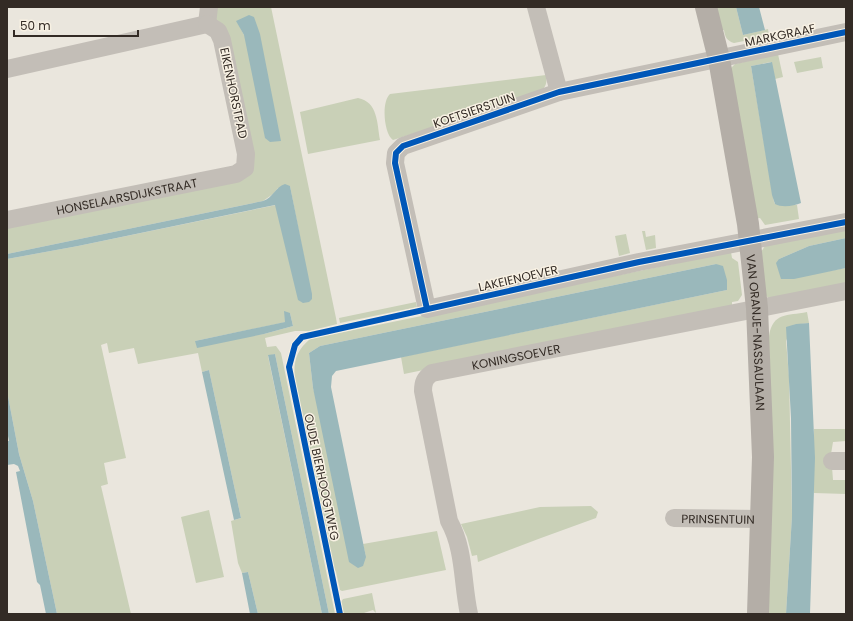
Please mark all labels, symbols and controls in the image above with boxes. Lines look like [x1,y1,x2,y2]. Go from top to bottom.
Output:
scale bar [14,12,138,38]
text: 50 m [20,17,51,34]
street label: MARKGRAAF [743,19,817,51]
street label: EIKENHORSTPAD [216,46,252,140]
street label: KOETSIERSTUIN [431,88,517,132]
street label: HONSELAARSDIJKSTRAAT [55,173,199,218]
street label: VAN ORANJE-NASSAULAAN [743,253,770,411]
street label: LAKEIENOEVER [476,261,560,295]
street label: KONINGSOEVER [470,339,562,373]
street label: OUDE BIERHOOGTWEG [300,412,344,542]
street label: PRINSENTUIN [681,510,755,527]

